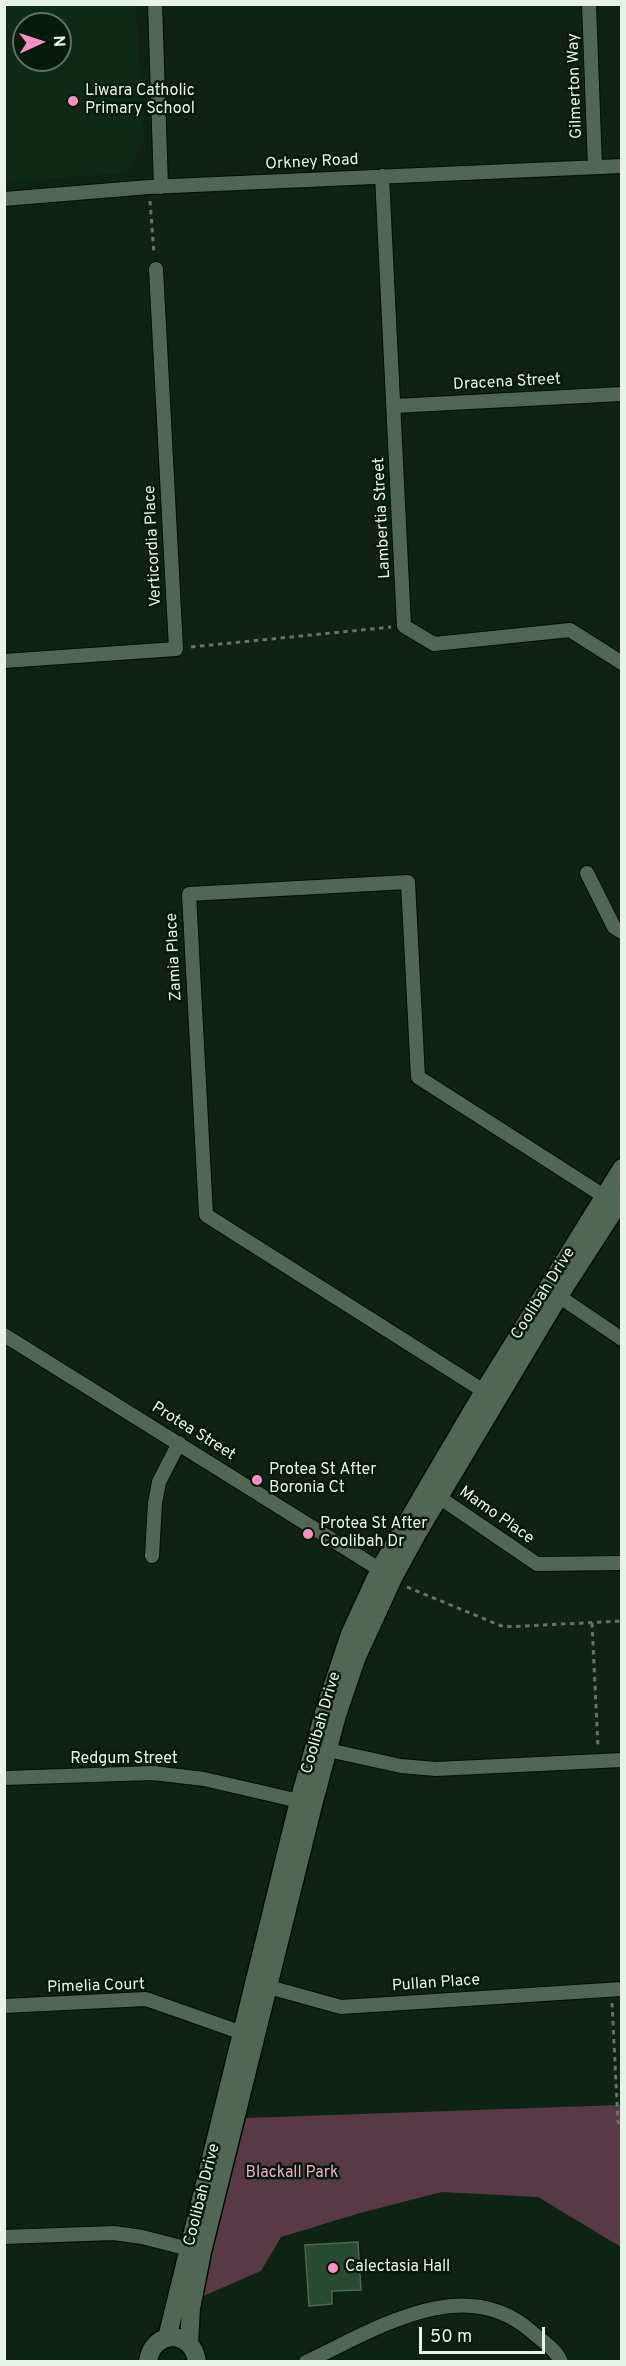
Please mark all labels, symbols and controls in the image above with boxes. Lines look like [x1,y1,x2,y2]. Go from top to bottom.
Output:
north arrow [12,12,72,72]
street label: Gilmerton Way [565,33,587,139]
text: N [48,35,68,47]
place label: Liwara Catholic Primary School [85,82,195,120]
marker: Liwara Catholic Primary School [66,94,80,108]
street label: Orkney Road [265,151,359,175]
street label: Dracena Street [453,371,561,395]
street label: Lambertia Street [370,457,396,579]
street label: Verticordia Place [141,485,167,607]
street label: Zamia Place [163,912,187,1002]
street label: Coolibah Drive [508,1244,580,1344]
street label: Protea Street [147,1399,239,1465]
place label: Protea St After Boronia Ct [269,1461,377,1499]
marker: Protea St After Boronia Ct [250,1473,264,1487]
street label: Mamo Place [455,1483,537,1549]
place label: Protea St After Coolibah Dr [320,1515,428,1553]
marker: Protea St After Coolibah Dr [301,1527,315,1541]
street label: Coolibah Drive [298,1670,346,1776]
street label: Redgum Street [70,1750,178,1770]
street label: Pullan Place [391,1971,481,1997]
street label: Pimelia Court [47,1976,145,1998]
street label: Coolibah Drive [181,2142,225,2248]
park label: Blackall Park [245,2164,339,2184]
place label: Calectasia Hall [345,2258,450,2278]
marker: Calectasia Hall [326,2261,340,2275]
scale bar [422,2315,548,2353]
text: 50 m [430,2326,472,2349]

